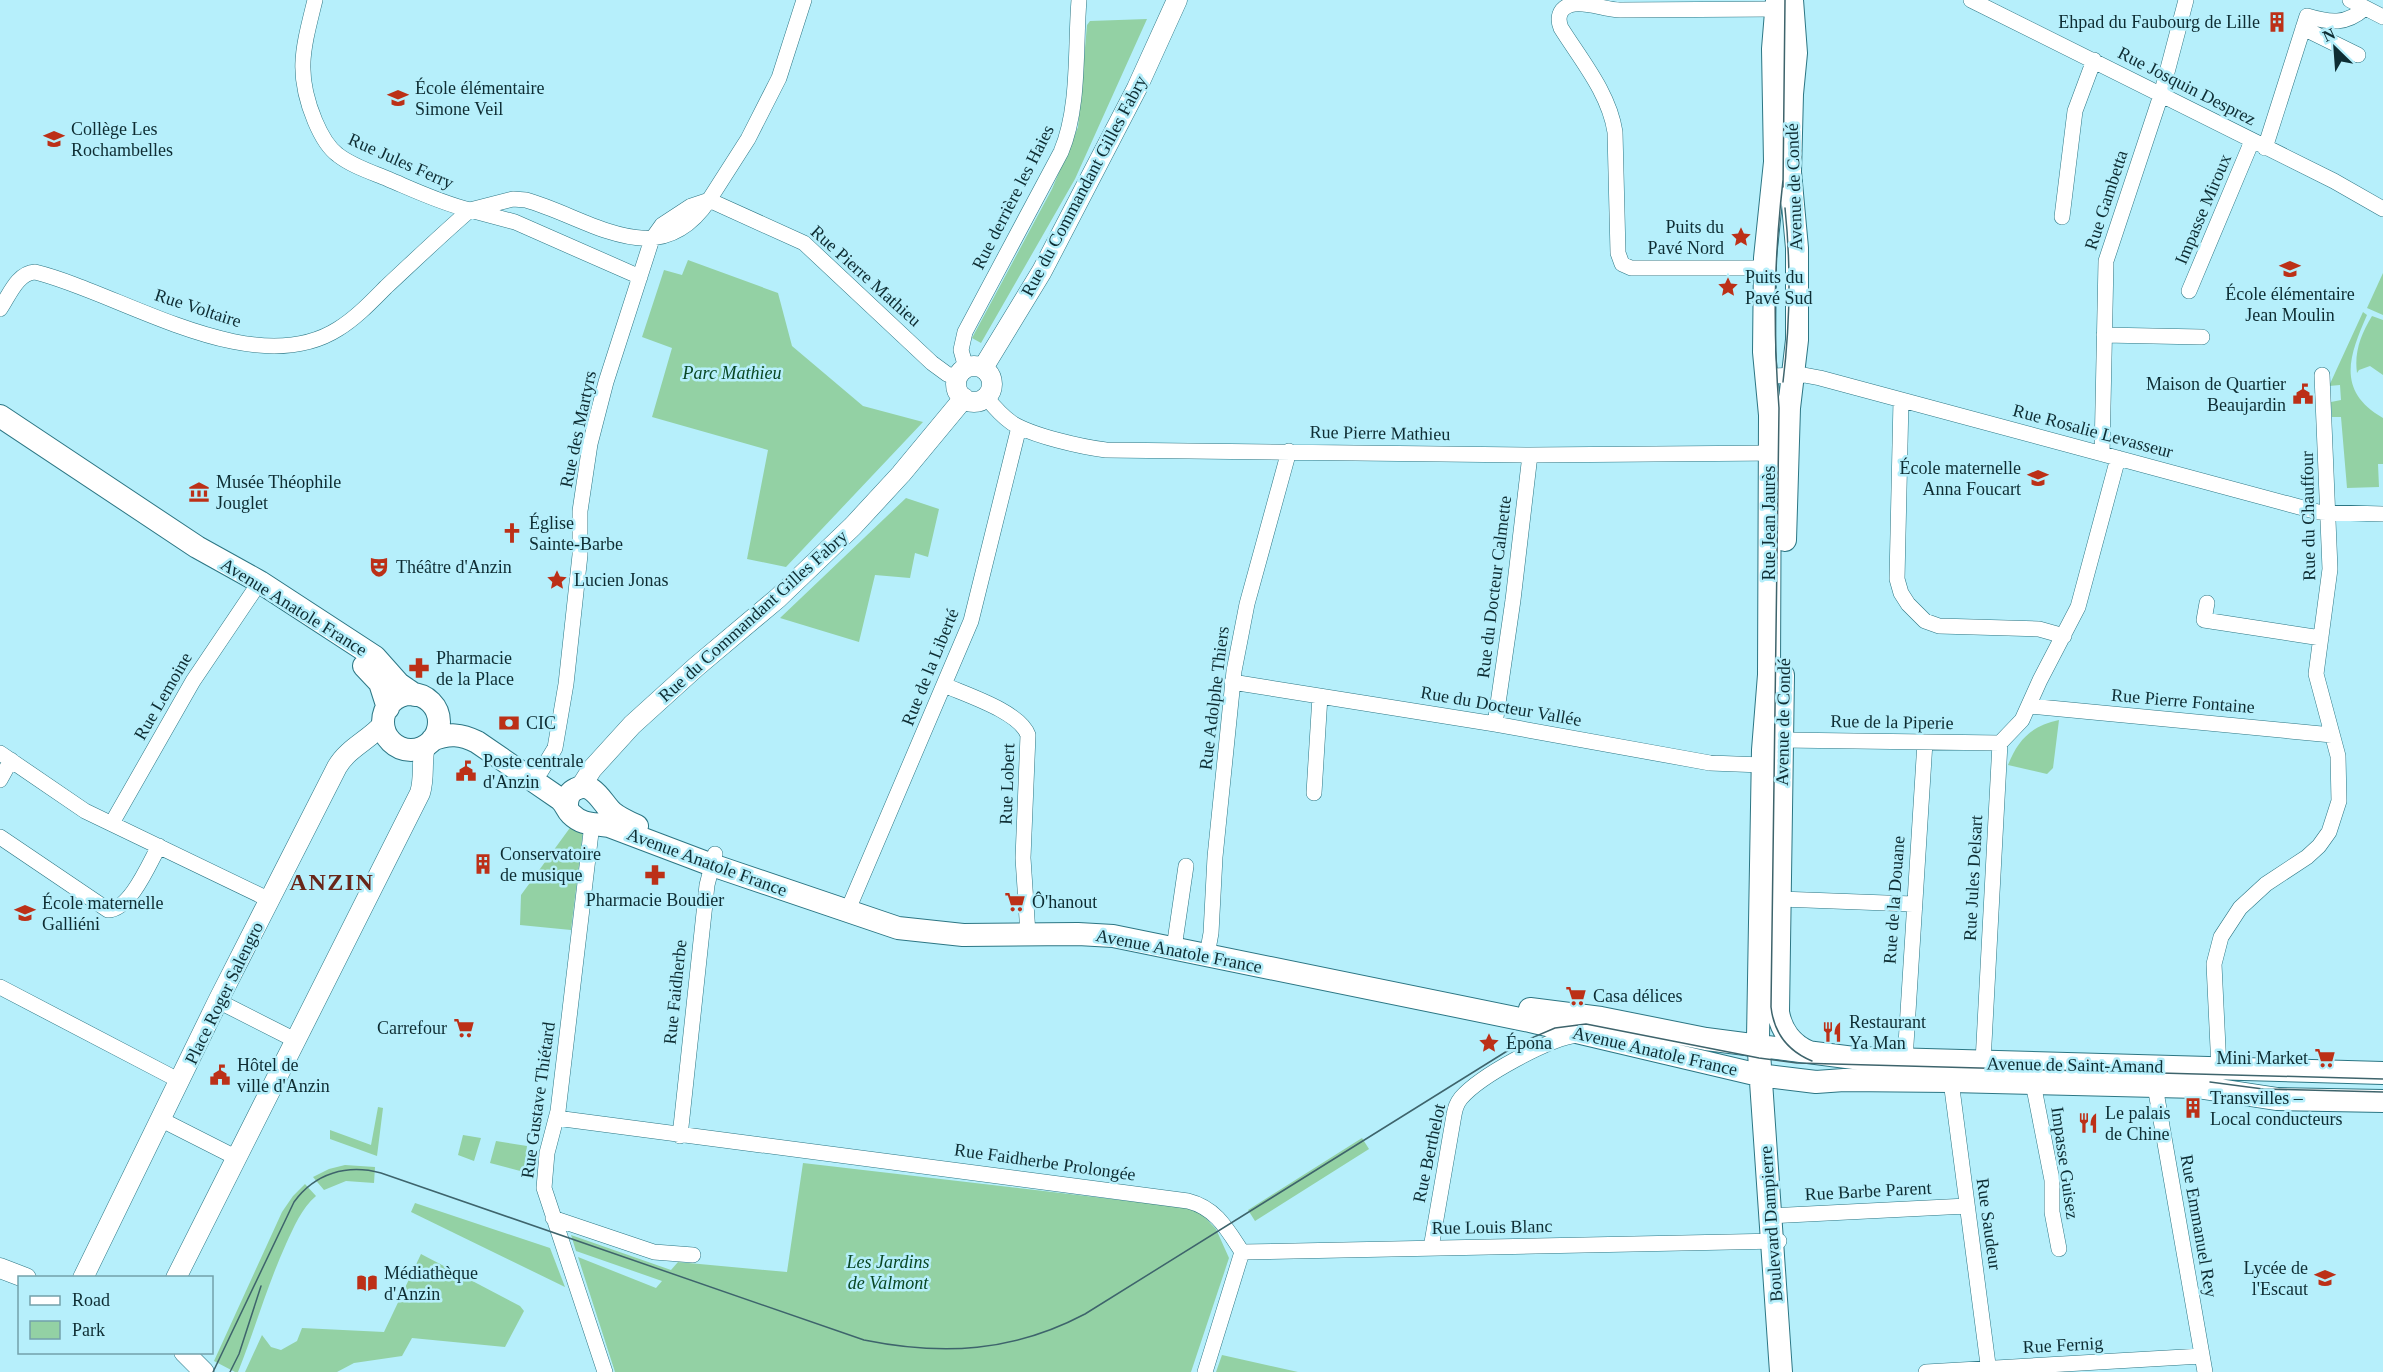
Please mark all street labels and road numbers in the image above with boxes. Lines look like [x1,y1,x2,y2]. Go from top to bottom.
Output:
street label: Rue Josquin Desprez [2115,43,2259,129]
street label: Rue du Commandant Gilles Fabry [1017,72,1151,300]
street label: Rue derrière les Haies [968,121,1058,273]
street label: Avenue de Condé [1782,123,1806,251]
street label: Rue Jules Ferry [345,129,457,193]
street label: Rue Gambetta [2081,148,2131,252]
street label: Impasse Miroux [2171,151,2235,267]
street label: Rue Pierre Mathieu [807,221,925,331]
street label: Rue Voltaire [152,285,244,331]
street label: Rue des Martyrs [556,369,600,489]
street label: Rue Rosalie Levasseur [2011,400,2175,462]
street label: Rue Pierre Mathieu [1309,422,1451,444]
street label: Rue du Chauffour [2297,451,2319,581]
street label: Rue Jean Jaurès [1759,466,1779,580]
street label: Rue du Docteur Calmette [1473,495,1515,679]
street label: Rue du Commandant Gilles Fabry [655,526,851,706]
street label: Avenue Anatole France [217,554,371,660]
street label: Rue de la Liberté [897,606,963,728]
street label: Rue Adolphe Thiers [1195,625,1233,771]
street label: Rue Lemoine [130,649,196,743]
street label: Avenue de Condé [1772,658,1794,786]
street label: Rue du Docteur Vallée [1419,682,1583,730]
street label: Rue Pierre Fontaine [2110,685,2256,717]
street label: Rue de la Piperie [1830,711,1954,733]
street label: Rue Lobert [996,743,1018,825]
street label: Rue Jules Delsart [1960,815,1986,941]
street label: Avenue Anatole France [624,824,790,900]
street label: Rue de la Douane [1880,835,1908,965]
street label: Place Roger Salengro [181,919,267,1067]
street label: Avenue Anatole France [1094,925,1264,977]
street label: Rue Faidherbe [660,938,690,1045]
street label: Rue Gustave Thiétard [517,1021,559,1179]
street label: Avenue Anatole France [1571,1022,1739,1080]
street label: Avenue de Saint-Amand [1987,1053,2163,1077]
street label: Rue Berthelot [1409,1102,1449,1204]
street label: Impasse Guisez [2047,1105,2083,1221]
street label: Rue Faidherbe Prolongée [953,1139,1137,1185]
street label: Boulevard Dampierre [1756,1145,1786,1303]
street label: Rue Emmanuel Rey [2177,1153,2221,1299]
street label: Rue Saudeur [1973,1177,2005,1271]
street label: Rue Barbe Parent [1804,1178,1932,1204]
street label: Rue Louis Blanc [1431,1216,1553,1238]
street label: Rue Fernig [2022,1333,2104,1357]

